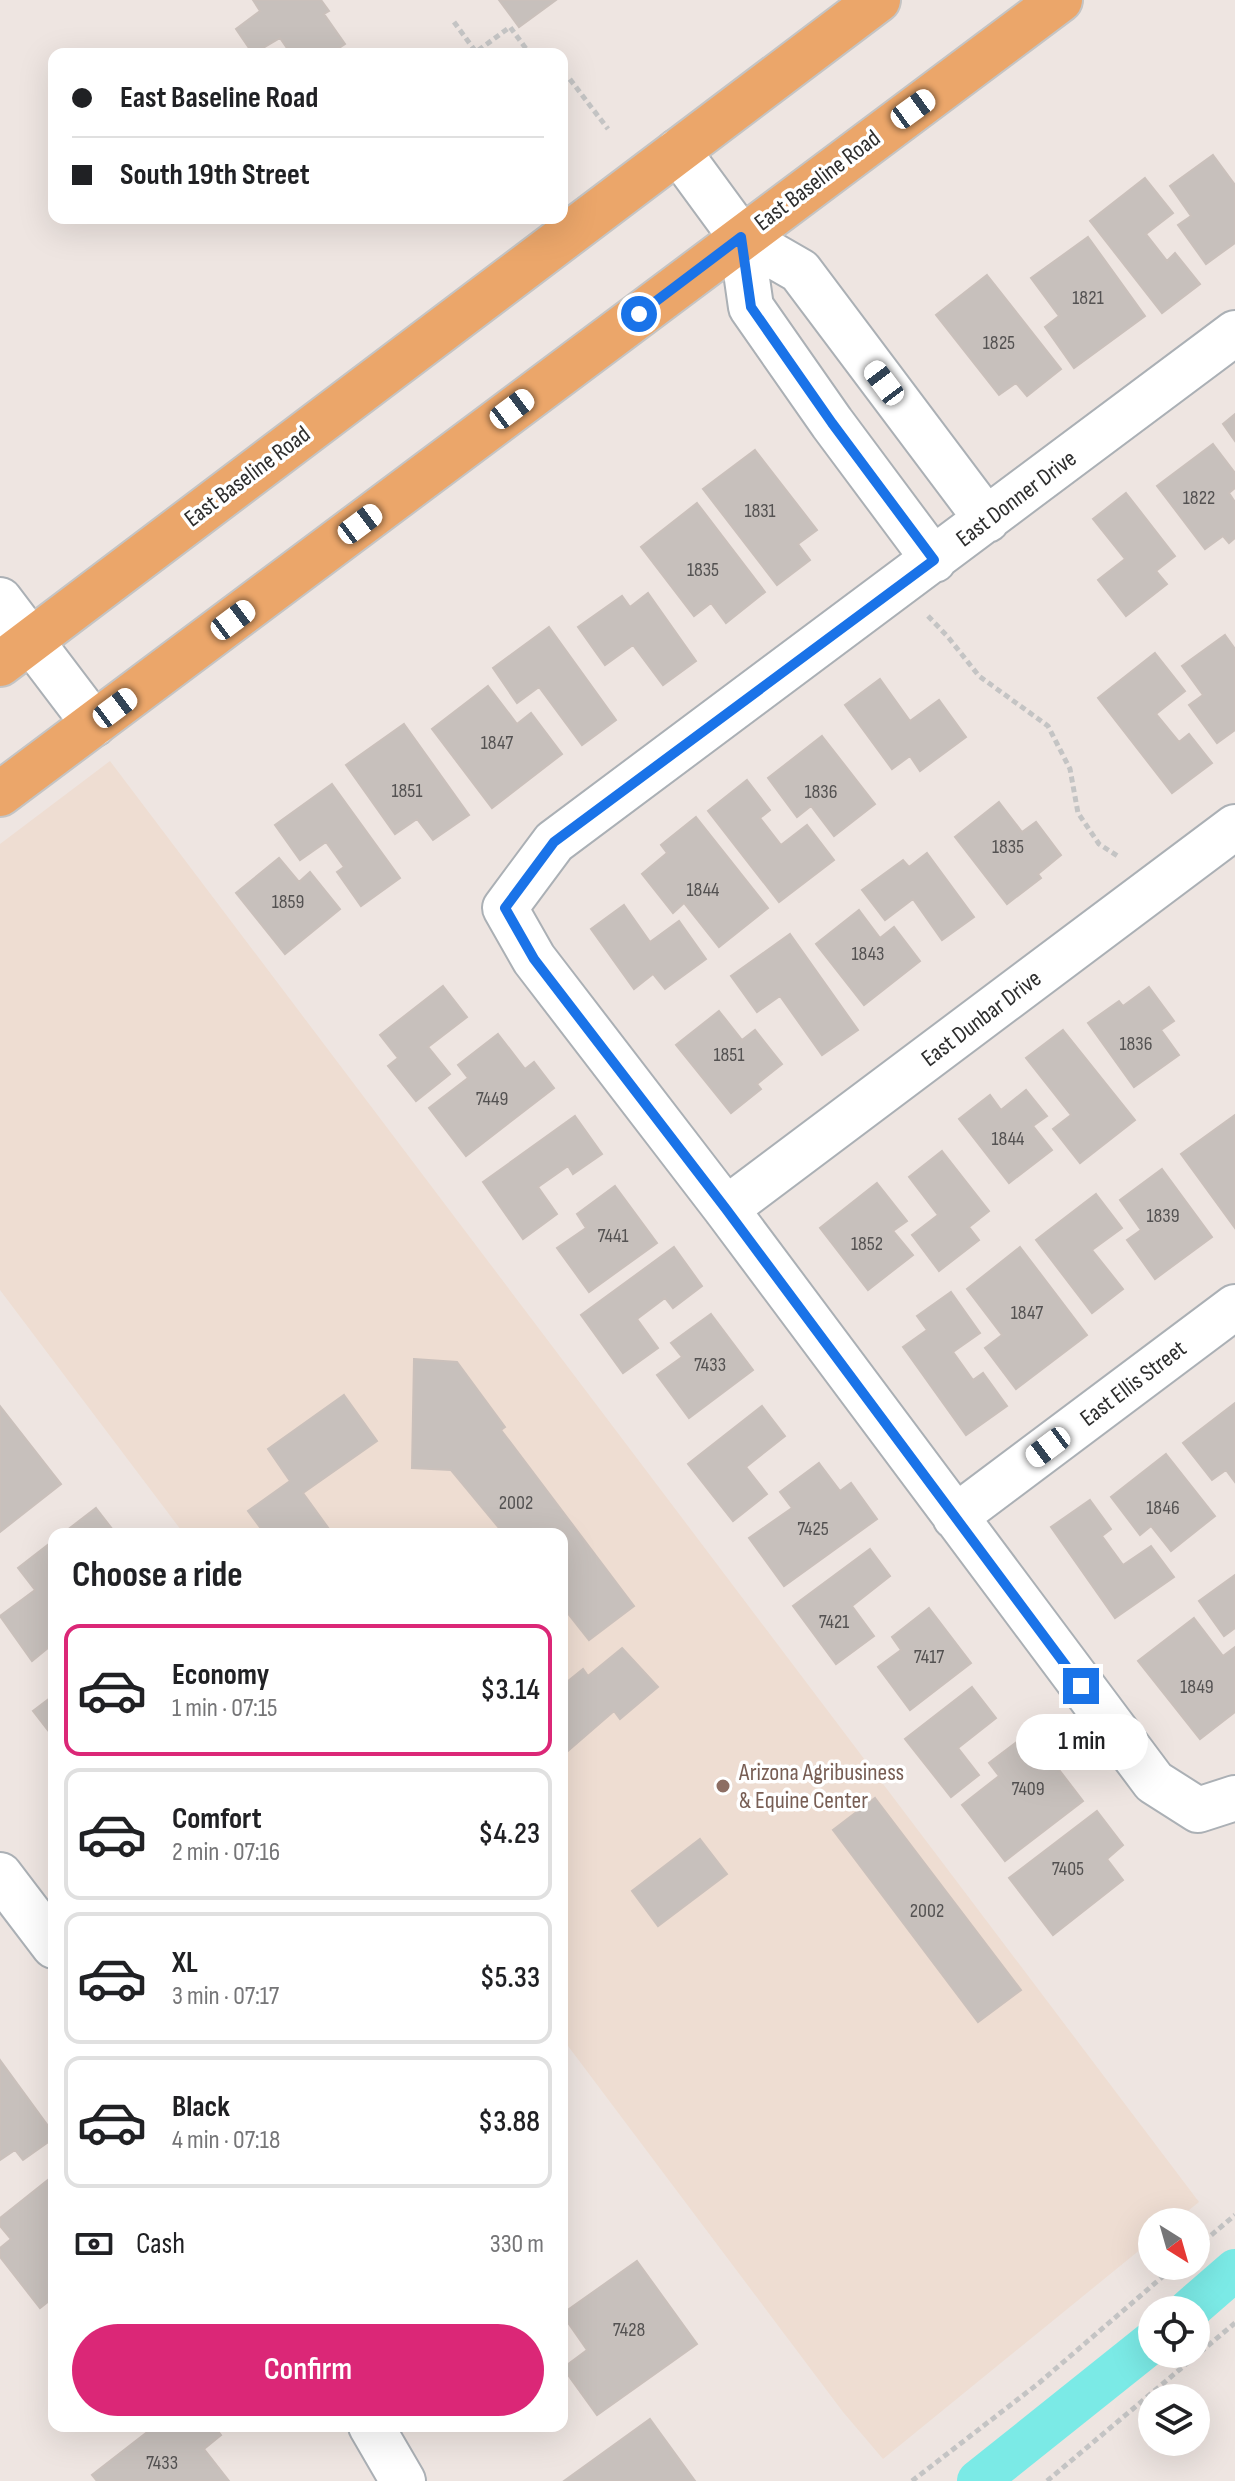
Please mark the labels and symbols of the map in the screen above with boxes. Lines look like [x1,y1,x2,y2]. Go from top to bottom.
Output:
car [887,85,939,133]
street label: East Baseline Road [749,124,886,237]
house number: 1821 [1072,286,1104,310]
route start [621,296,657,332]
house number: 1825 [983,331,1015,355]
car [860,357,908,409]
car [486,385,538,433]
street label: East Baseline Road [179,420,316,533]
street label: East Donner Drive [950,444,1082,553]
house number: 1822 [1183,486,1215,510]
house number: 1831 [744,499,776,523]
car [334,500,386,548]
house number: 1835 [687,558,719,582]
car [207,596,259,644]
car [89,684,141,732]
house number: 1847 [481,731,513,755]
house number: 1851 [392,779,422,803]
house number: 1836 [805,780,837,804]
house number: 1835 [992,835,1024,859]
house number: 1844 [687,878,719,902]
house number: 1859 [272,890,304,914]
house number: 1843 [852,942,884,966]
street label: East Dunbar Drive [916,964,1047,1073]
house number: 1836 [1120,1032,1152,1056]
house number: 1851 [714,1043,744,1067]
house number: 7449 [476,1087,508,1111]
house number: 1844 [992,1127,1024,1151]
house number: 1839 [1147,1204,1180,1228]
house number: 7441 [598,1224,628,1248]
house number: 1852 [851,1232,883,1256]
house number: 1847 [1011,1301,1043,1325]
street label: East Ellis Street [1075,1334,1192,1433]
house number: 7433 [694,1353,726,1377]
car [1022,1423,1074,1471]
house number: 2002 [499,1491,533,1515]
house number: 1846 [1146,1496,1180,1520]
house number: 7425 [797,1517,829,1541]
house number: 7421 [819,1610,849,1634]
house number: 7417 [914,1645,944,1669]
route end [1063,1668,1099,1704]
house number: 1849 [1180,1675,1214,1699]
callout: 1 min [1015,1714,1147,1770]
place label: Arizona Agribusiness & Equine Center [738,1758,904,1815]
marker: Arizona Agribusiness & Equine Center [714,1777,732,1795]
house number: 7409 [1011,1777,1045,1801]
house number: 7405 [1052,1857,1084,1881]
house number: 2002 [910,1899,944,1923]
north arrow [1138,2208,1210,2280]
house number: 7428 [613,2318,645,2342]
house number: 7433 [146,2451,178,2475]

